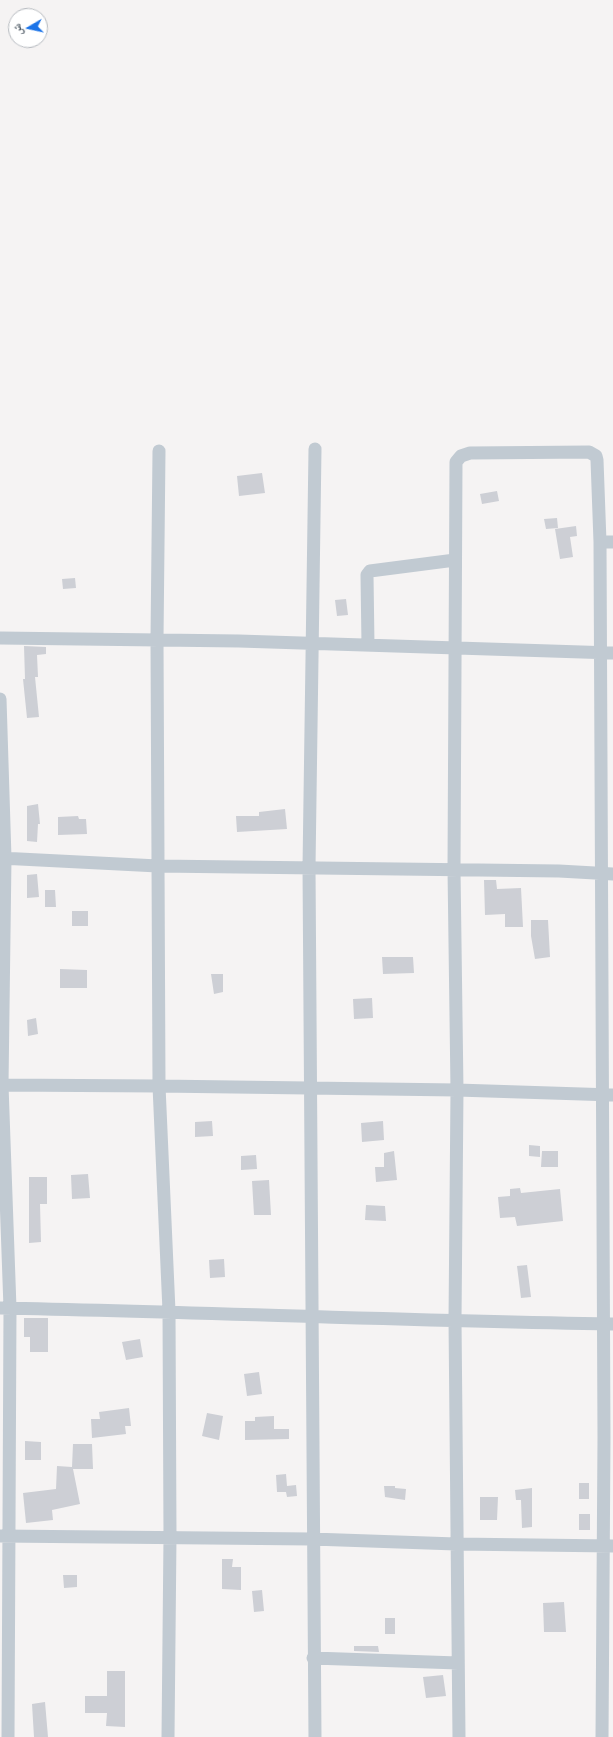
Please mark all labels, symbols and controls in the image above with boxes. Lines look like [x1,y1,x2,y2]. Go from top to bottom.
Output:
north arrow [8,8,48,48]
text: ش [8,23,26,37]

